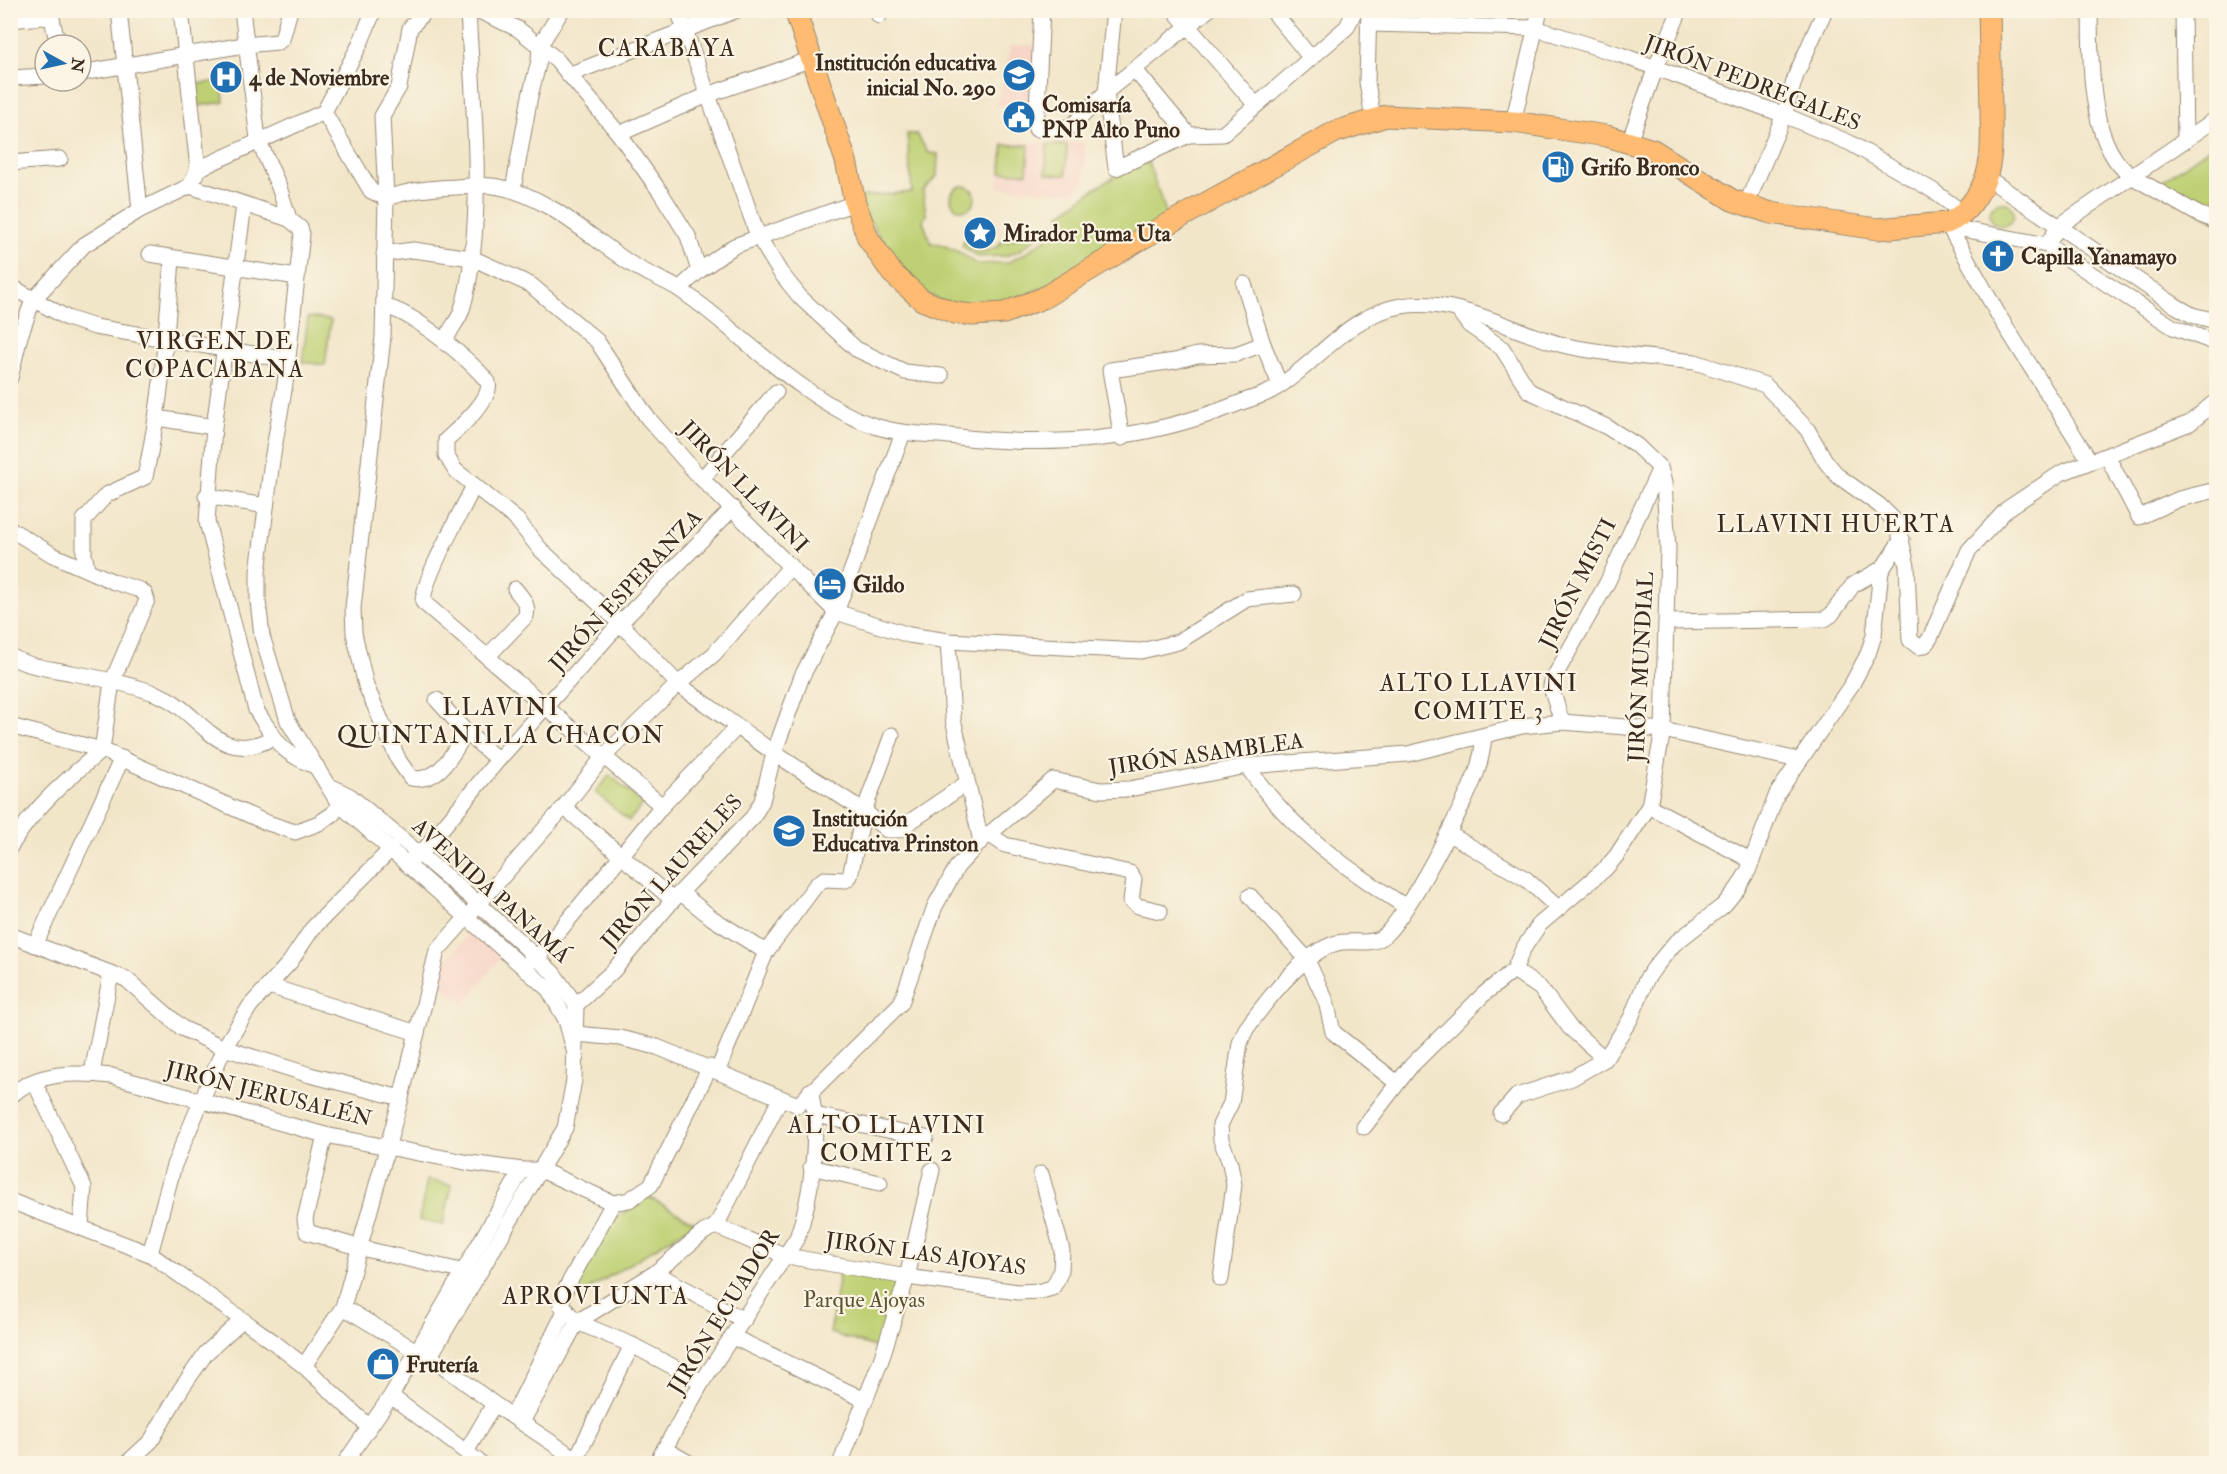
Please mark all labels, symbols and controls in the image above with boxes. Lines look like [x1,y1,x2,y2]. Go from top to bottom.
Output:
street label: JIRÓN PEDREGALES [1640,27,1865,137]
north arrow [33,33,93,93]
district label: CARABAYA [598,33,736,64]
place label: Institución educativa inicial No. 290 [815,49,997,102]
text: N [66,55,88,74]
school or university icon: Institución educativa inicial No. 290 [1001,57,1037,93]
hospital icon: 4 de Noviembre [208,59,244,95]
place label: 4 de Noviembre [248,64,390,92]
place label: Comisaría PNP Alto Puno [1042,91,1180,144]
public building icon: Comisaría PNP Alto Puno [1001,99,1037,135]
fuel station icon: Grifo Bronco [1540,149,1576,185]
place label: Grifo Bronco [1581,154,1700,182]
place icon: Mirador Puma Uta [962,215,998,251]
place label: Mirador Puma Uta [1002,220,1172,248]
church icon: Capilla Yanamayo [1980,238,2016,274]
place label: Capilla Yanamayo [2021,243,2177,272]
district label: VIRGEN DE COPACABANA [125,326,305,385]
street label: JIRÓN LLAVINI [673,413,815,559]
street label: JIRÓN ESPERANZA [542,503,708,678]
district label: LLAVINI HUERTA [1717,509,1955,540]
street label: JIRÓN MISTI [1532,513,1623,654]
hotel icon: Gildo [812,566,848,602]
place label: Gildo [853,571,905,599]
street label: JIRÓN MUNDIAL [1621,571,1660,764]
district label: ALTO LLAVINI COMITE 3 [1379,668,1578,727]
district label: LLAVINI QUINTANILLA CHACON [337,692,665,751]
street label: JIRÓN ASAMBLEA [1106,725,1305,782]
street label: JIRÓN LAURELES [593,788,749,956]
place label: Institución Educativa Prinston [812,805,979,858]
street label: AVENIDA PANAMÁ [406,812,576,969]
school or university icon: Institución Educativa Prinston [771,813,807,849]
street label: JIRÓN JERUSALÉN [162,1054,375,1133]
district label: ALTO LLAVINI COMITE 2 [787,1110,986,1169]
street label: JIRÓN ECUADOR [660,1222,787,1400]
street label: JIRÓN LAS AJOYAS [823,1225,1028,1282]
district label: APROVI UNTA [501,1281,690,1312]
park label: Parque Ajoyas [803,1286,925,1314]
shop icon: Frutería [365,1346,401,1382]
place label: Frutería [406,1351,479,1379]

